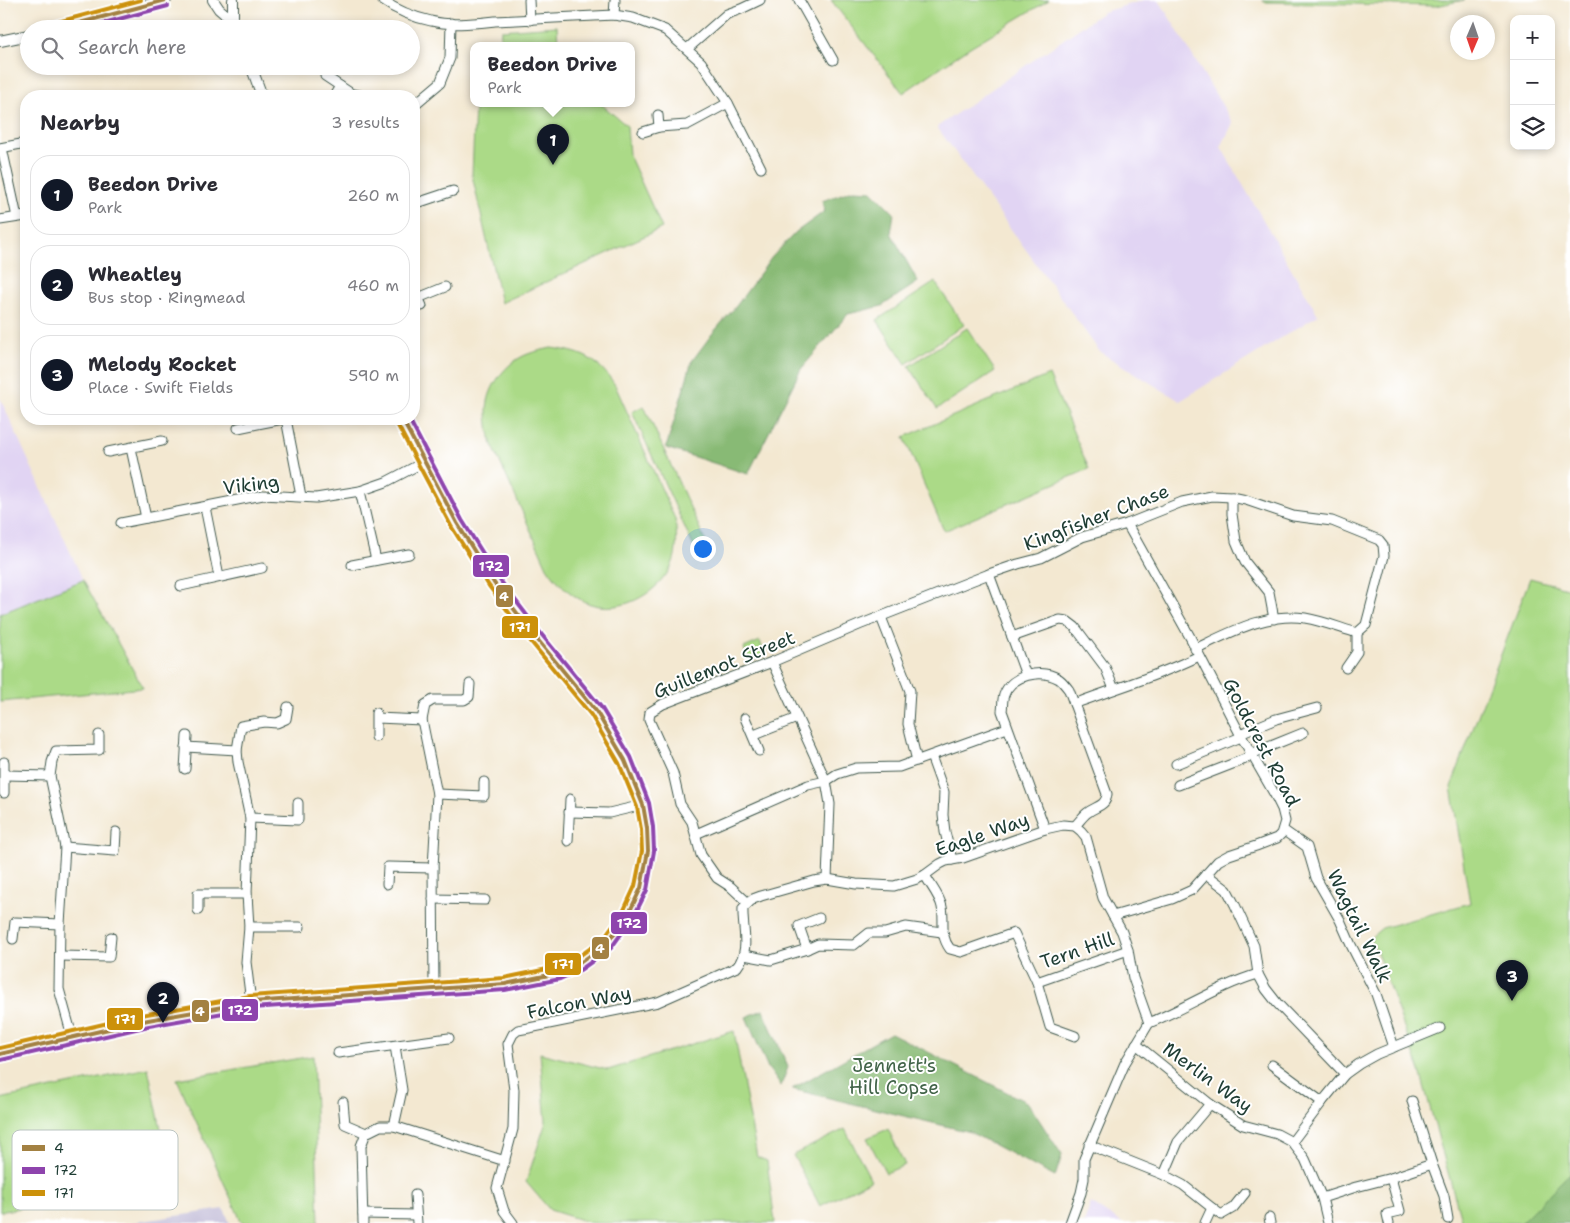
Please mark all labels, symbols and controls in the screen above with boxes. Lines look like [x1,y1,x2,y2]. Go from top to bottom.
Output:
north arrow [1450,15,1495,60]
map controls [1510,15,1555,150]
button: + [1510,15,1555,60]
search box [20,20,420,75]
icon: search [38,34,66,62]
text: Search here [78,35,187,60]
popup [470,42,635,107]
text: Beedon Drive [487,52,618,77]
button: − [1510,60,1555,105]
text: Park [487,77,522,98]
button: layers [1510,105,1555,150]
text: Nearby [40,109,120,137]
text: 3 results [331,112,400,133]
pin: 1 [537,124,569,165]
text: Beedon Drive [88,172,218,197]
text: 1 [53,185,61,206]
text: 260 m [347,185,399,206]
text: Park [88,197,122,218]
text: Wheatley [88,262,182,287]
text: 2 [51,275,63,296]
text: 460 m [347,275,399,296]
text: Bus stop · Ringmead [88,287,245,308]
text: Melody Rocket [88,352,237,377]
text: 3 [51,365,63,386]
text: 590 m [349,365,399,386]
text: Place · Swift Fields [88,377,233,398]
street label: Viking [221,469,281,500]
street label: Kingfisher Chase [1020,478,1172,557]
your location [690,536,716,562]
line badge: 172 [472,554,510,578]
text: 172 [478,557,504,575]
line badge: 4 [495,584,514,608]
text: 4 [499,587,509,605]
line badge: 171 [501,615,539,639]
text: 171 [509,618,531,636]
street label: Guillemot Street [650,625,799,704]
street label: Goldcrest Road [1217,674,1306,811]
street label: Eagle Way [932,807,1032,862]
street label: Wagtail Walk [1321,865,1398,987]
line badge: 172 [610,911,648,935]
text: 172 [616,914,642,932]
street label: Tern Hill [1037,926,1118,975]
line badge: 4 [591,936,610,960]
text: 4 [595,939,605,957]
line badge: 171 [544,952,582,976]
text: 171 [552,955,574,973]
pin: 3 [1496,960,1528,1001]
street label: Falcon Way [525,980,633,1025]
pin: 2 [147,982,179,1023]
line badge: 172 [221,998,259,1022]
line badge: 4 [191,999,210,1023]
text: 172 [227,1001,253,1019]
text: 4 [195,1002,205,1020]
line badge: 171 [106,1007,144,1031]
text: 171 [114,1010,136,1028]
street label: Merlin Way [1158,1036,1258,1119]
park label: Jennett's Hill Copse [849,1053,939,1100]
legend [12,1130,178,1210]
text: 4 [54,1139,64,1157]
text: 172 [54,1161,78,1179]
text: 171 [54,1184,74,1202]

